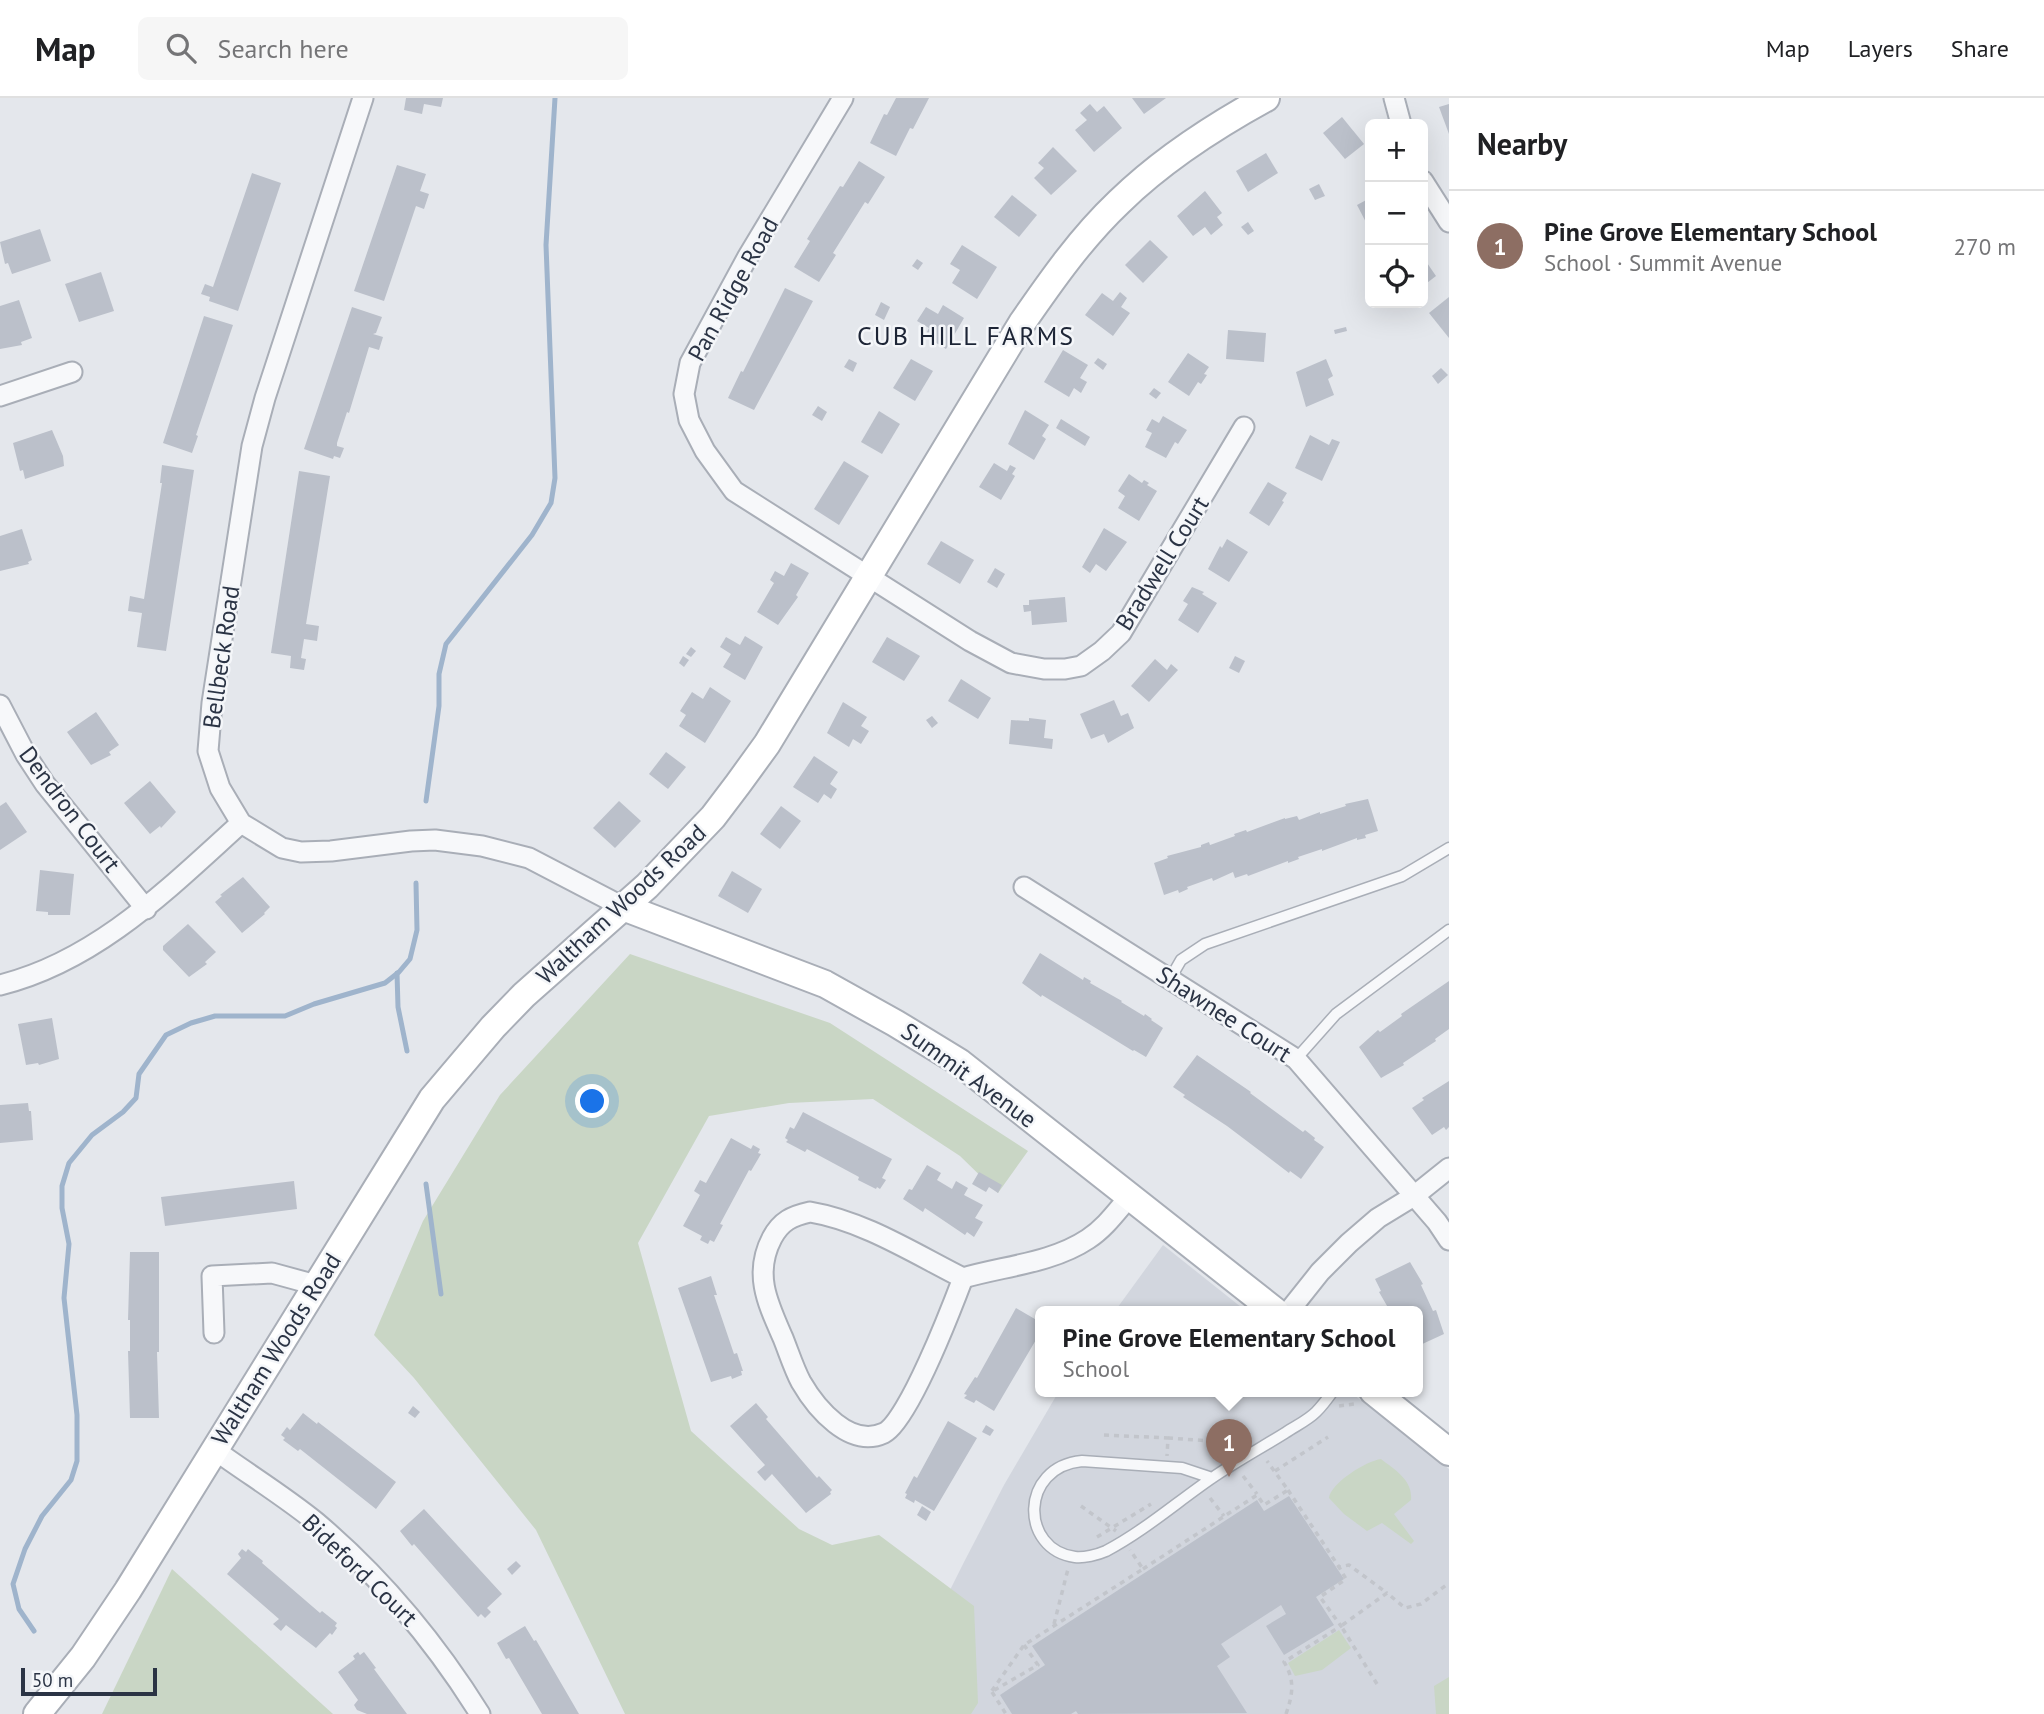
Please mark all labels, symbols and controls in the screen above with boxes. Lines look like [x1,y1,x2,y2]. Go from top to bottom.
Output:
search box [138,17,628,80]
text: Map [35,27,96,70]
icon: search [162,29,200,67]
text: Search here [218,32,349,65]
text: Map [1766,33,1810,64]
text: Layers [1848,33,1913,64]
text: Share [1951,33,2009,64]
map controls [1365,119,1428,308]
button: + [1365,119,1428,182]
text: Nearby [1477,124,1567,163]
button: − [1365,182,1428,245]
street label: Pan Ridge Road [681,212,785,366]
text: Pine Grove Elementary School [1544,215,1877,248]
text: 1 [1493,232,1507,261]
text: 270 m [1954,232,2016,261]
button: locate [1365,245,1428,308]
text: School · Summit Avenue [1544,248,1782,277]
district label: CUB HILL FARMS [857,319,1075,352]
street label: Bradwell Court [1108,490,1216,636]
street label: Bellbeck Road [196,584,246,730]
street label: Dendron Court [12,740,128,878]
street label: Waltham Woods Road [530,817,712,991]
street label: Shawnee Court [1151,959,1297,1069]
street label: Summit Avenue [895,1015,1043,1135]
your location [575,1084,609,1118]
street label: Waltham Woods Road [204,1247,348,1451]
popup [1035,1306,1423,1397]
text: Pine Grove Elementary School [1063,1321,1395,1354]
text: School [1063,1354,1129,1383]
pin: 1 [1206,1419,1252,1477]
street label: Bideford Court [296,1507,424,1633]
scale bar [21,1665,158,1697]
text: 50 m [32,1668,73,1692]

